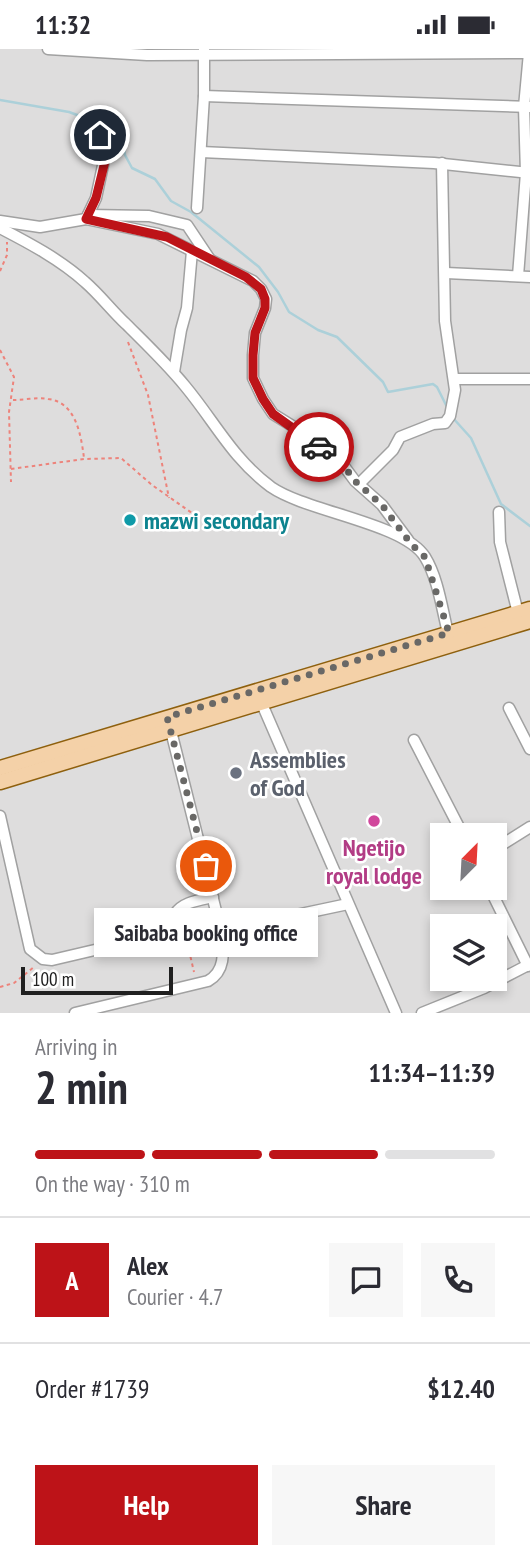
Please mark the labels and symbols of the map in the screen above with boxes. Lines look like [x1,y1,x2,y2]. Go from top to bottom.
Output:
pin [70,105,130,165]
courier [284,412,354,482]
place label: mazwi secondary [144,505,289,536]
marker: mazwi secondary [122,512,138,528]
place label: Assemblies of God [249,744,346,803]
marker: Assemblies of God [228,765,244,781]
marker: Ngetijo royal lodge [366,813,382,829]
north arrow [430,823,508,899]
place label: Ngetijo royal lodge [326,832,422,891]
pin [176,836,236,896]
callout: Saibaba booking office [94,908,318,957]
scale bar [21,964,173,996]

